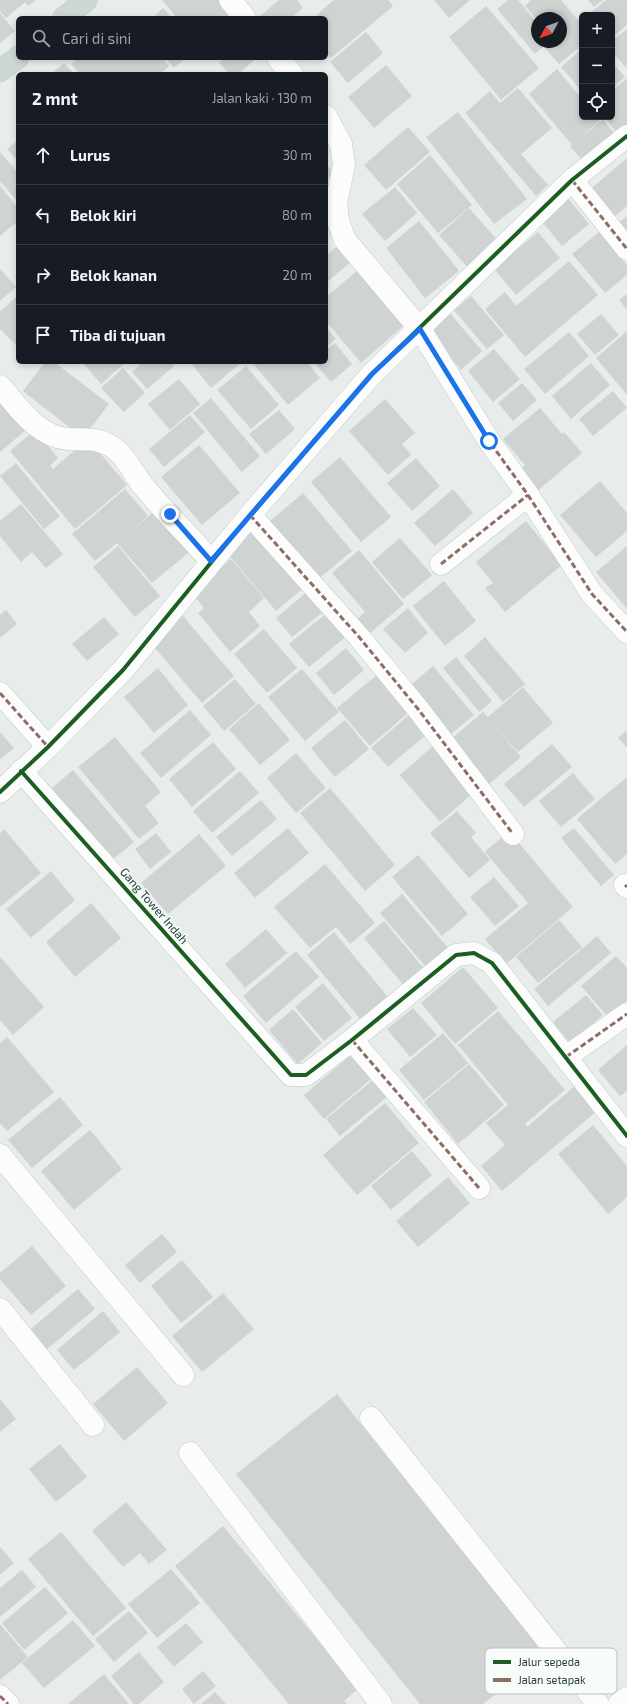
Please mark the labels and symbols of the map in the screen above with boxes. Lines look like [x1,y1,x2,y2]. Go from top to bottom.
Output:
north arrow [531,12,567,48]
route start [480,432,498,450]
route end [161,505,179,523]
street label: Gang Tower Indah [118,864,192,946]
legend [485,1648,617,1694]
text: Jalur sepeda [518,1655,580,1668]
text: Jalan setapak [518,1673,586,1686]

